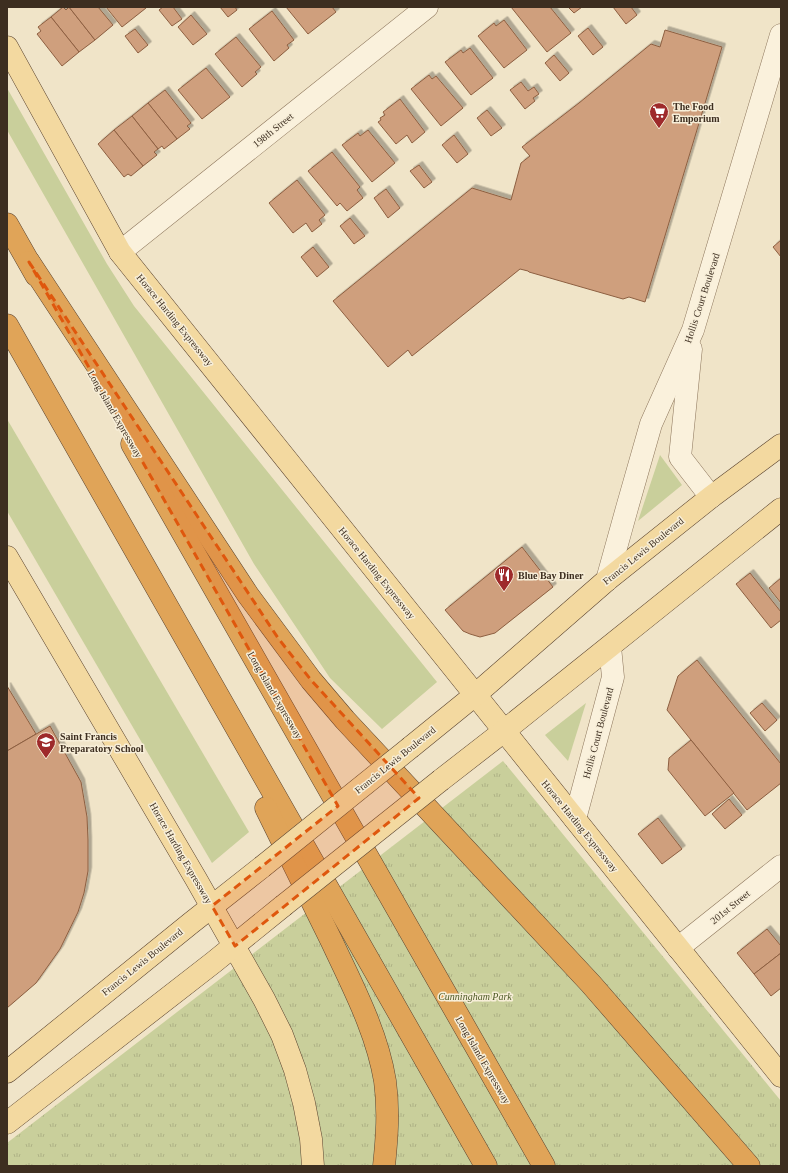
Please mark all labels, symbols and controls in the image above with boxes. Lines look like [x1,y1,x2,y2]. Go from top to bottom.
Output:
supermarket icon: The Food Emporium [648,101,670,129]
place label: The Food Emporium [673,101,720,124]
street label: 198th Street [251,110,296,150]
street label: Hollis Court Boulevard [682,252,722,344]
street label: Horace Harding Expressway [135,272,215,368]
street label: Long Island Expressway [86,368,144,460]
street label: Francis Lewis Boulevard [600,515,686,587]
street label: Horace Harding Expressway [337,525,417,621]
restaurant icon: Blue Bay Diner [493,564,515,592]
place label: Blue Bay Diner [518,570,584,581]
street label: Long Island Expressway [246,649,304,741]
street label: Hollis Court Boulevard [581,686,615,780]
street label: Francis Lewis Boulevard [352,724,438,796]
school or university icon: Saint Francis Preparatory School [35,731,57,759]
place label: Saint Francis Preparatory School [60,731,144,754]
street label: Horace Harding Expressway [540,778,620,874]
street label: Horace Harding Expressway [147,800,215,906]
street label: 201st Street [708,888,752,926]
street label: Francis Lewis Boulevard [99,926,185,998]
park label: Cunningham Park [438,991,512,1002]
street label: Long Island Expressway [454,1014,512,1106]

